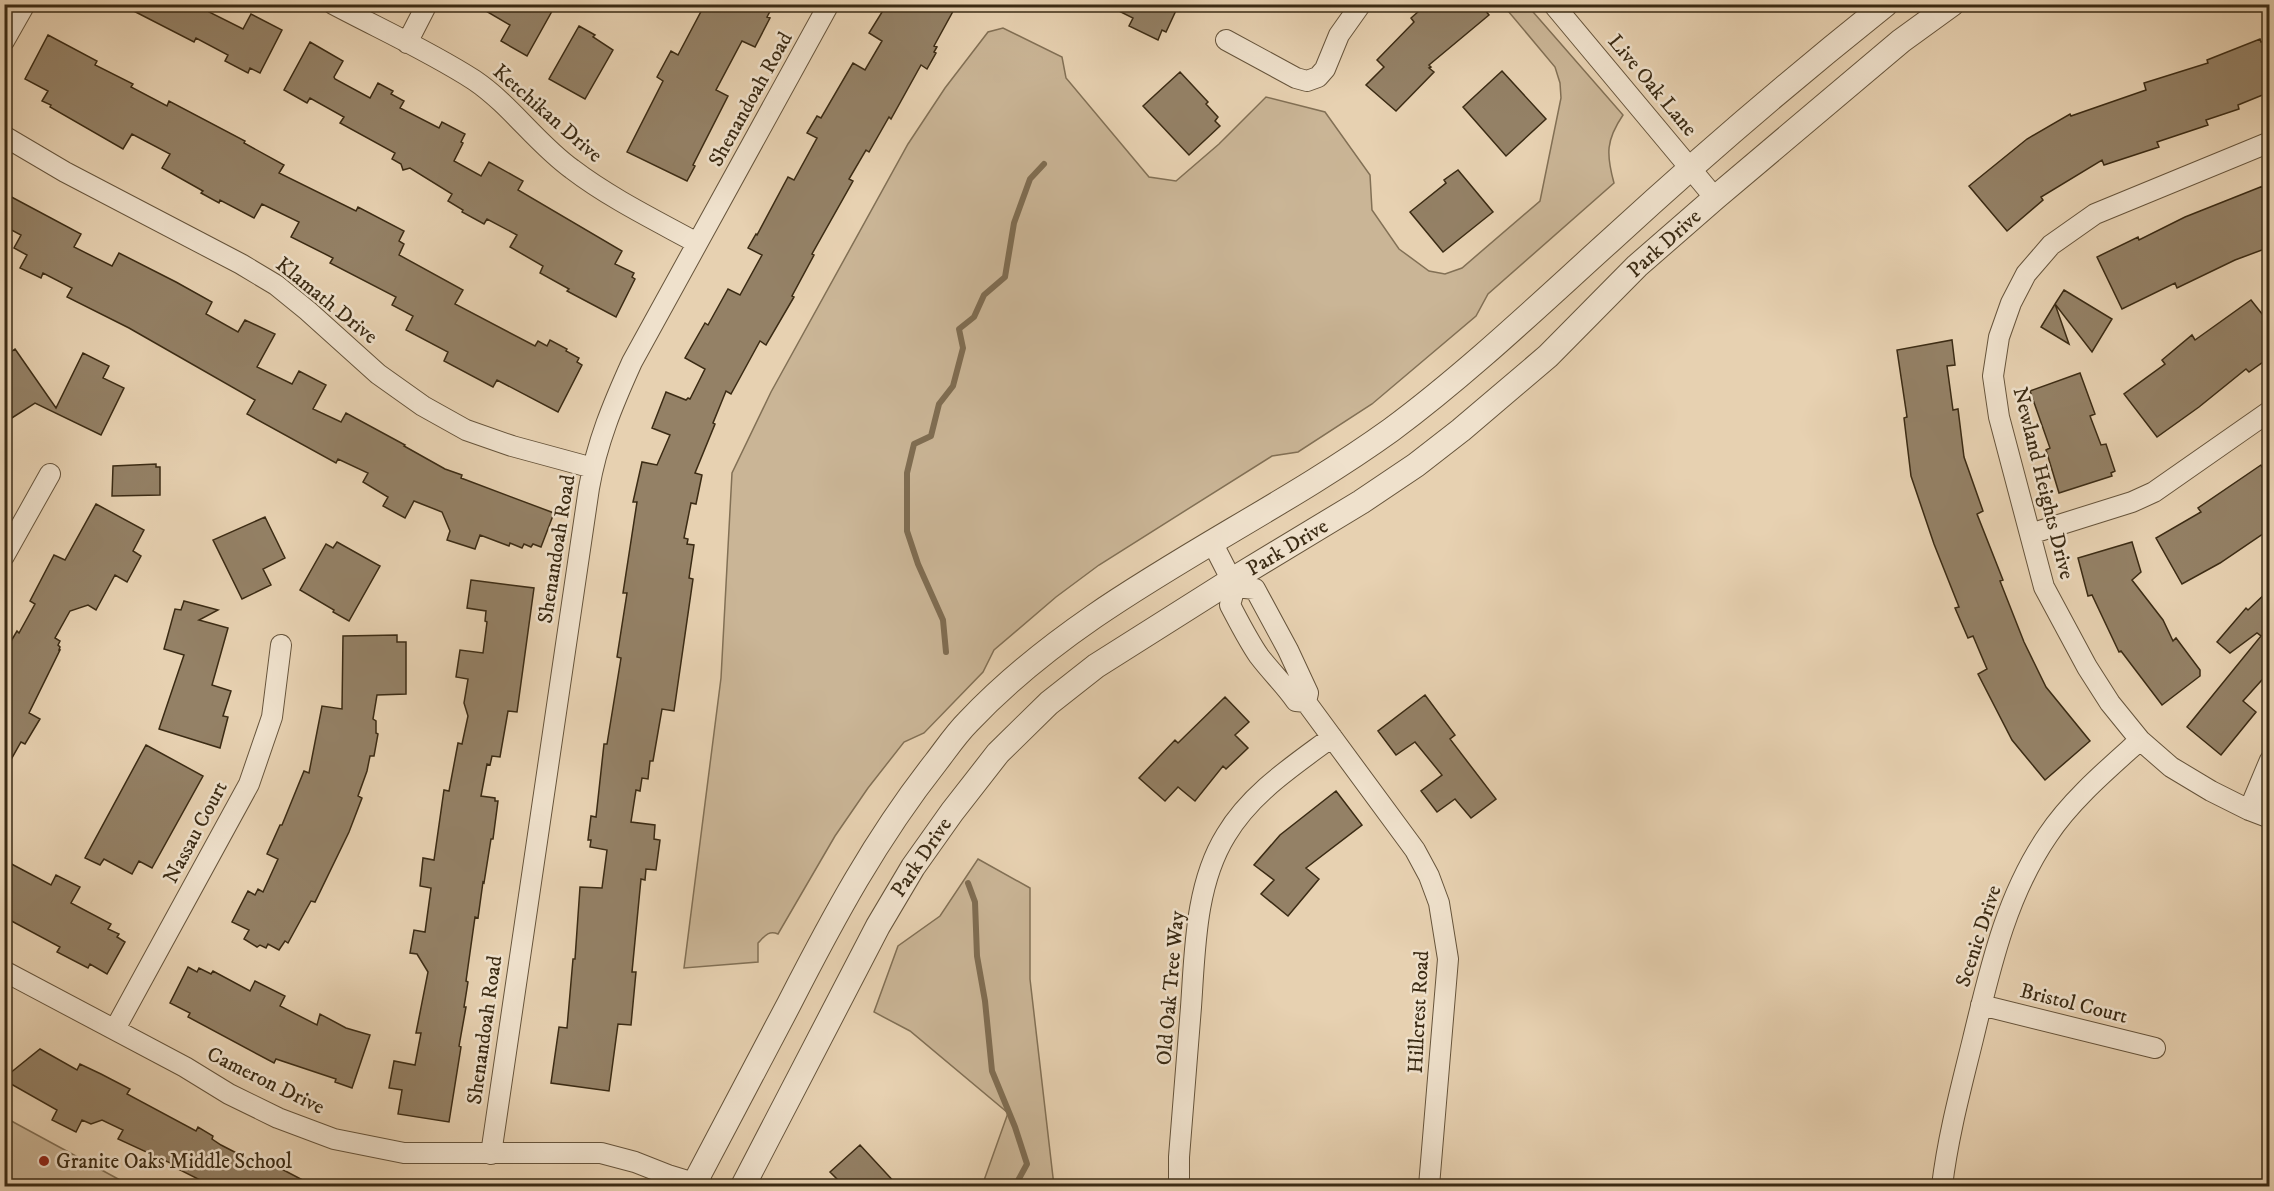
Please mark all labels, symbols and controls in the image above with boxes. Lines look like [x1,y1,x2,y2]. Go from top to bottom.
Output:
street label: Shenandoah Road [703,27,799,171]
street label: Live Oak Lane [1602,29,1703,142]
street label: Ketchikan Drive [487,59,608,169]
street label: Park Drive [1622,204,1707,284]
street label: Klamath Drive [270,252,383,350]
street label: Newland Heights Drive [2007,384,2080,582]
street label: Shenandoah Road [532,473,582,625]
street label: Park Drive [1242,513,1333,582]
street label: Nassau Court [158,777,234,888]
street label: Park Drive [886,813,958,902]
street label: Scenic Drive [1950,882,2008,990]
street label: Old Oak Tree Way [1151,909,1191,1066]
street label: Hillcrest Road [1403,950,1435,1074]
street label: Shenandoah Road [462,954,508,1106]
street label: Bristol Court [2017,978,2131,1030]
street label: Cameron Drive [203,1041,329,1121]
place label: Granite Oaks Middle School [56,1149,293,1175]
marker: Granite Oaks Middle School [37,1154,51,1168]

